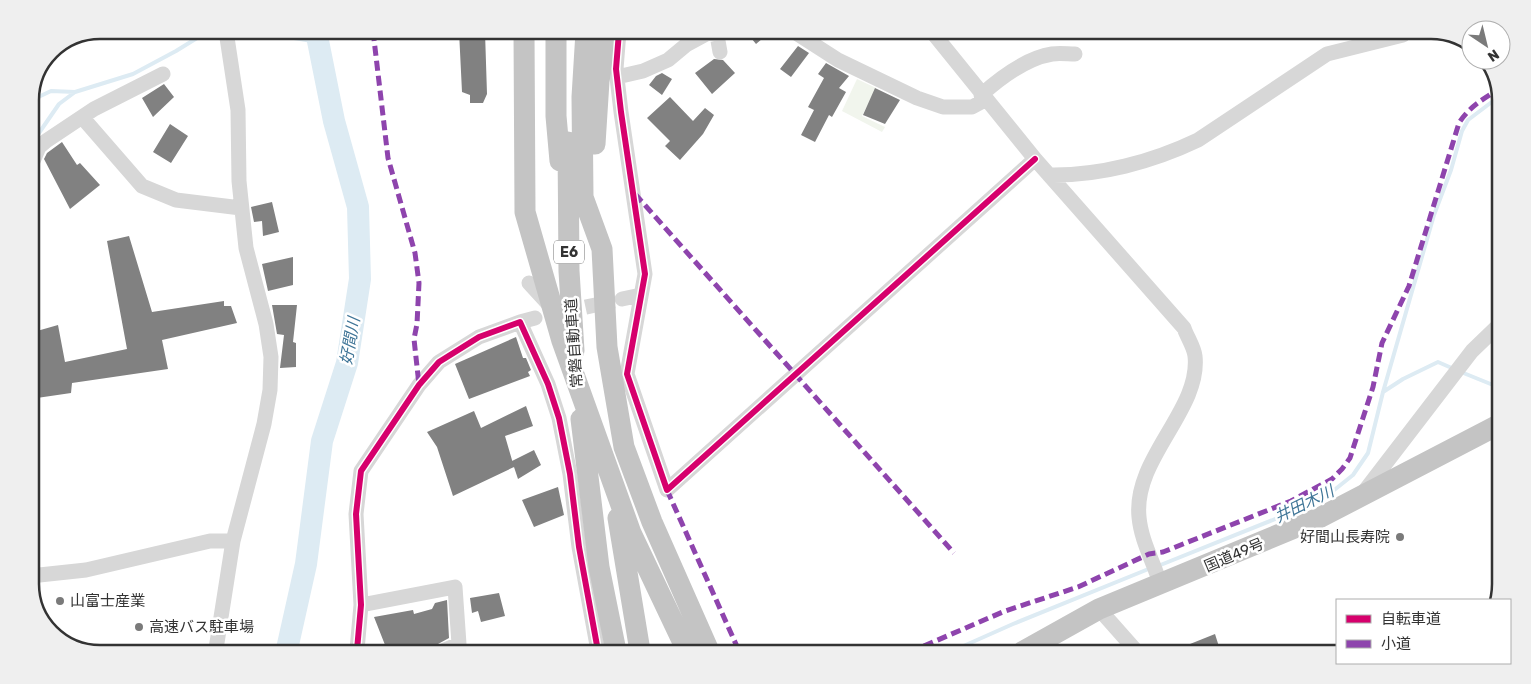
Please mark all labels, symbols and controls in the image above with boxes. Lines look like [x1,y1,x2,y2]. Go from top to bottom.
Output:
north arrow [1461,20,1511,70]
text: N [1484,45,1502,65]
road number: E6 [554,240,584,264]
street label: 常磐自動車道 [562,297,586,389]
water label: 好間川 [336,314,364,366]
water label: 井田木川 [1271,481,1339,527]
place label: 好間山長寿院 [1300,528,1390,546]
marker: 好間山長寿院 [1394,531,1406,543]
street label: 国道49号 [1201,534,1267,576]
place label: 山富士産業 [70,592,145,610]
marker: 山富士産業 [54,595,66,607]
legend [1336,599,1511,664]
text: 自転車道 [1381,610,1441,628]
place label: 高速バス駐車場 [149,618,254,636]
marker: 高速バス駐車場 [133,621,145,633]
text: 小道 [1381,635,1411,653]

